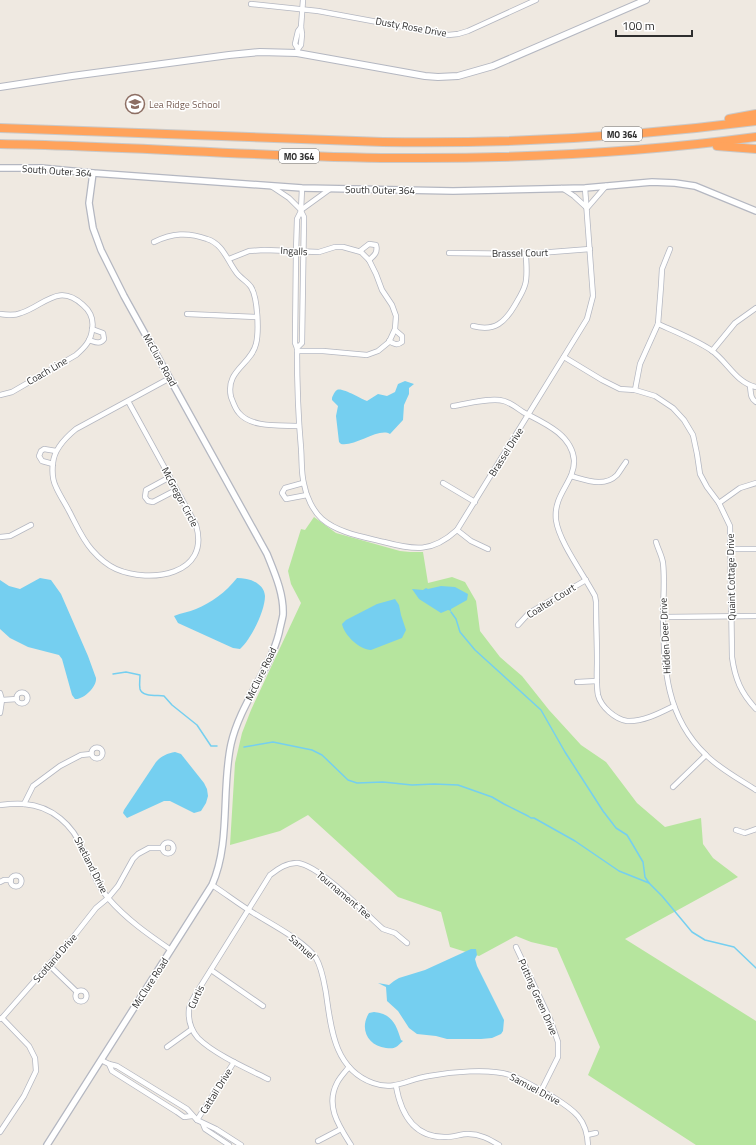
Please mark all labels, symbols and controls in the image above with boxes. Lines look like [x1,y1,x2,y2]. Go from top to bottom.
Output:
scale bar [616,12,692,38]
street label: Dusty Rose Drive [374,13,448,41]
text: 100 m [622,16,655,35]
school or university icon: Lea Ridge School [124,93,146,115]
place label: Lea Ridge School [149,97,220,112]
road number: MO 364 [602,127,642,141]
road number: MO 364 [279,149,319,163]
street label: South Outer 364 [22,161,93,181]
street label: South Outer 364 [345,182,416,198]
street label: Ingalls [280,243,308,259]
street label: Brassel Court [492,245,549,261]
street label: McClure Road [139,331,181,389]
street label: Coach Line [24,353,70,389]
street label: Brassel Drive [485,425,527,479]
street label: McGregor Circle [158,464,202,530]
street label: Quaint Cottage Drive [723,533,739,621]
street label: Coalter Court [524,580,579,622]
street label: Hidden Deer Drive [656,598,674,674]
street label: McClure Road [242,645,280,703]
street label: Shetland Drive [70,834,112,896]
street label: Tournament Tee [313,867,375,923]
street label: Scotland Drive [29,930,81,986]
street label: Samuel [285,931,319,963]
street label: McClure Road [128,955,172,1011]
street label: Putting Green Drive [514,956,562,1038]
street label: Curtis [184,982,208,1011]
street label: Cattail Drive [196,1065,236,1117]
street label: Samuel Drive [507,1069,563,1109]

